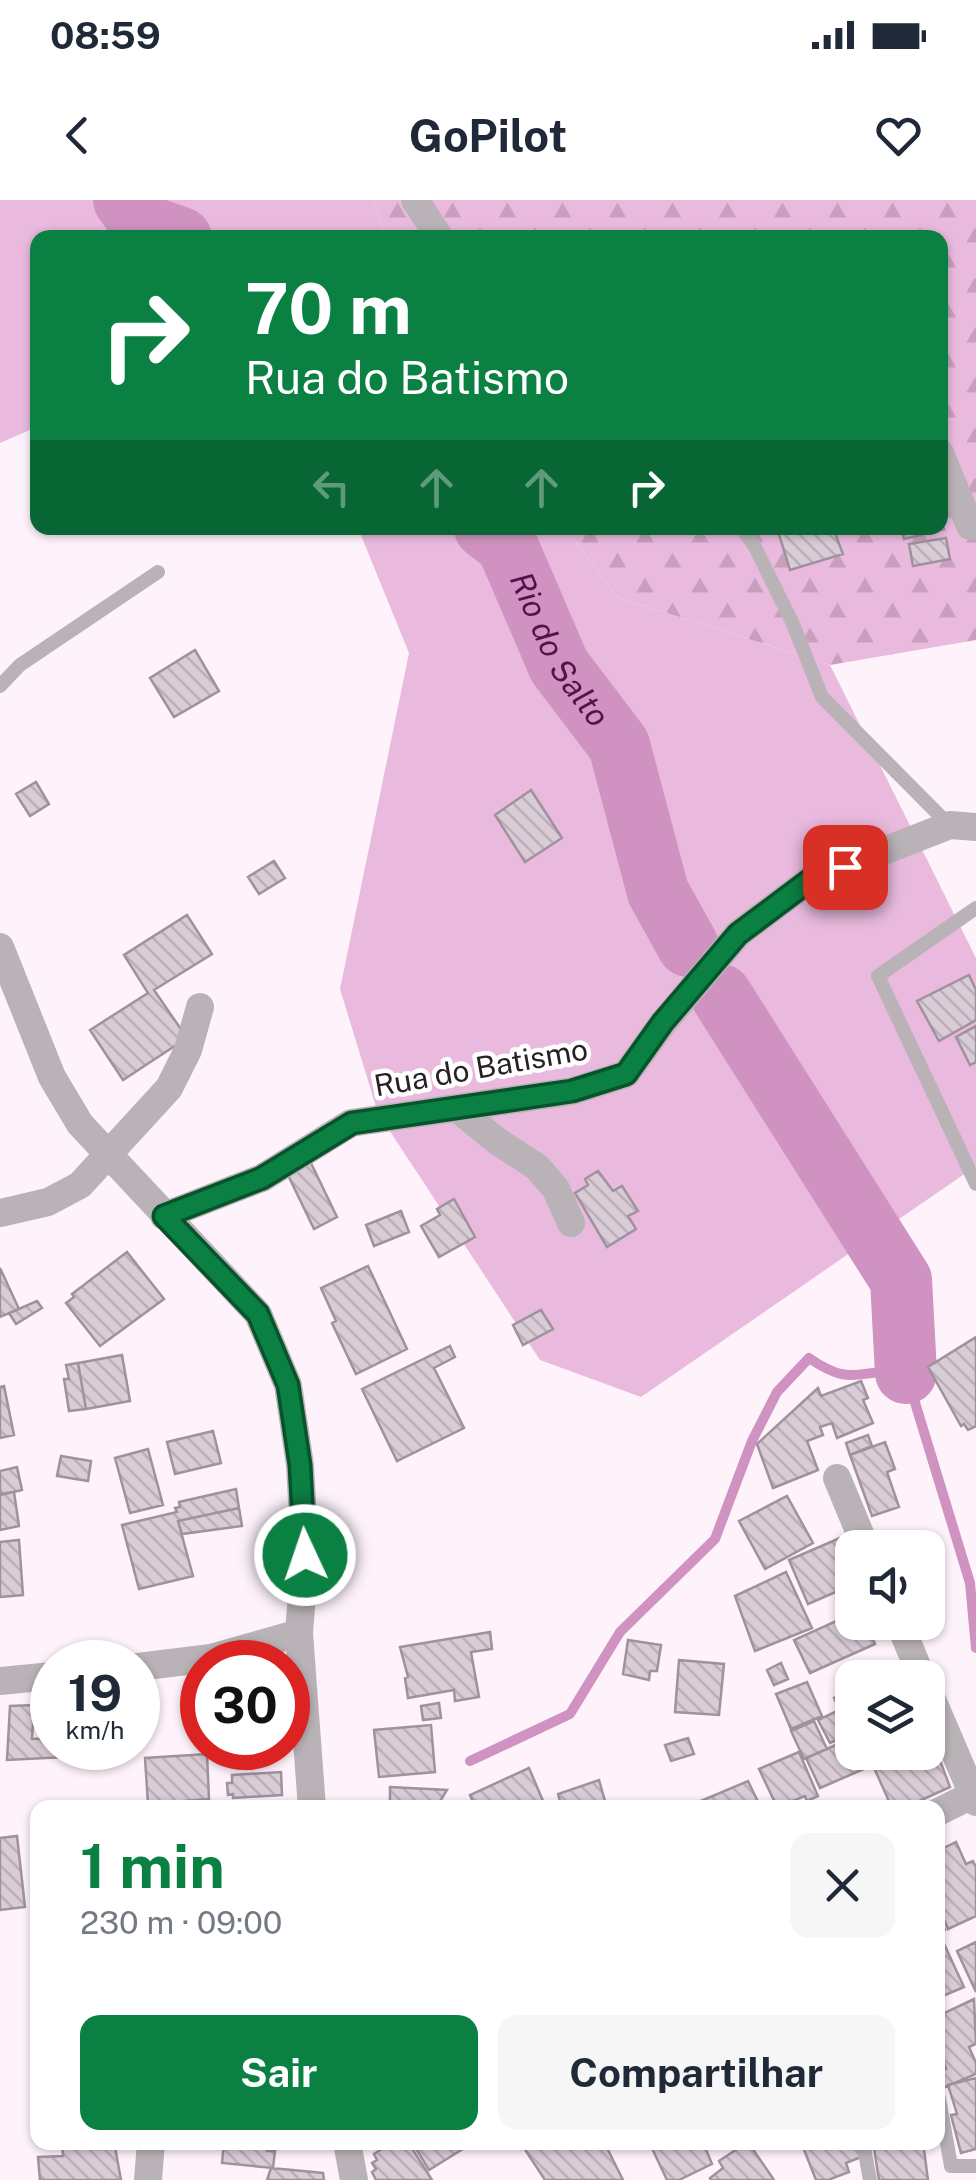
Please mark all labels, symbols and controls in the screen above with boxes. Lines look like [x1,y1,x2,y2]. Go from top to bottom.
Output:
text: 08:59 [50,13,161,58]
icon: back [50,108,105,163]
icon: heart [871,108,926,163]
text: GoPilot [409,109,567,162]
text: 70 m [245,267,412,350]
icon: right [80,270,210,400]
text: Rua do Batismo [245,351,569,404]
icon: left [304,460,359,515]
icon: ahead [409,460,464,515]
icon: ahead [514,460,569,515]
icon: right [619,460,674,515]
water label: Rio do Salto [503,566,617,734]
pin [803,825,888,910]
icon: arrive [818,840,873,895]
street label: Rua do Batismo [371,1031,590,1104]
position arrow [253,1503,357,1607]
map controls [835,1530,945,1770]
button: sound [835,1530,945,1640]
speed limit sign: 30 [180,1640,310,1770]
button: layers [835,1660,945,1770]
text: 19 [68,1663,122,1722]
text: km/h [66,1715,124,1745]
text: 1 min [80,1831,225,1902]
button: close [790,1833,895,1938]
text: 230 m · 09:00 [80,1904,282,1941]
button: Sair [80,2015,478,2130]
button: Compartilhar [498,2015,895,2130]

